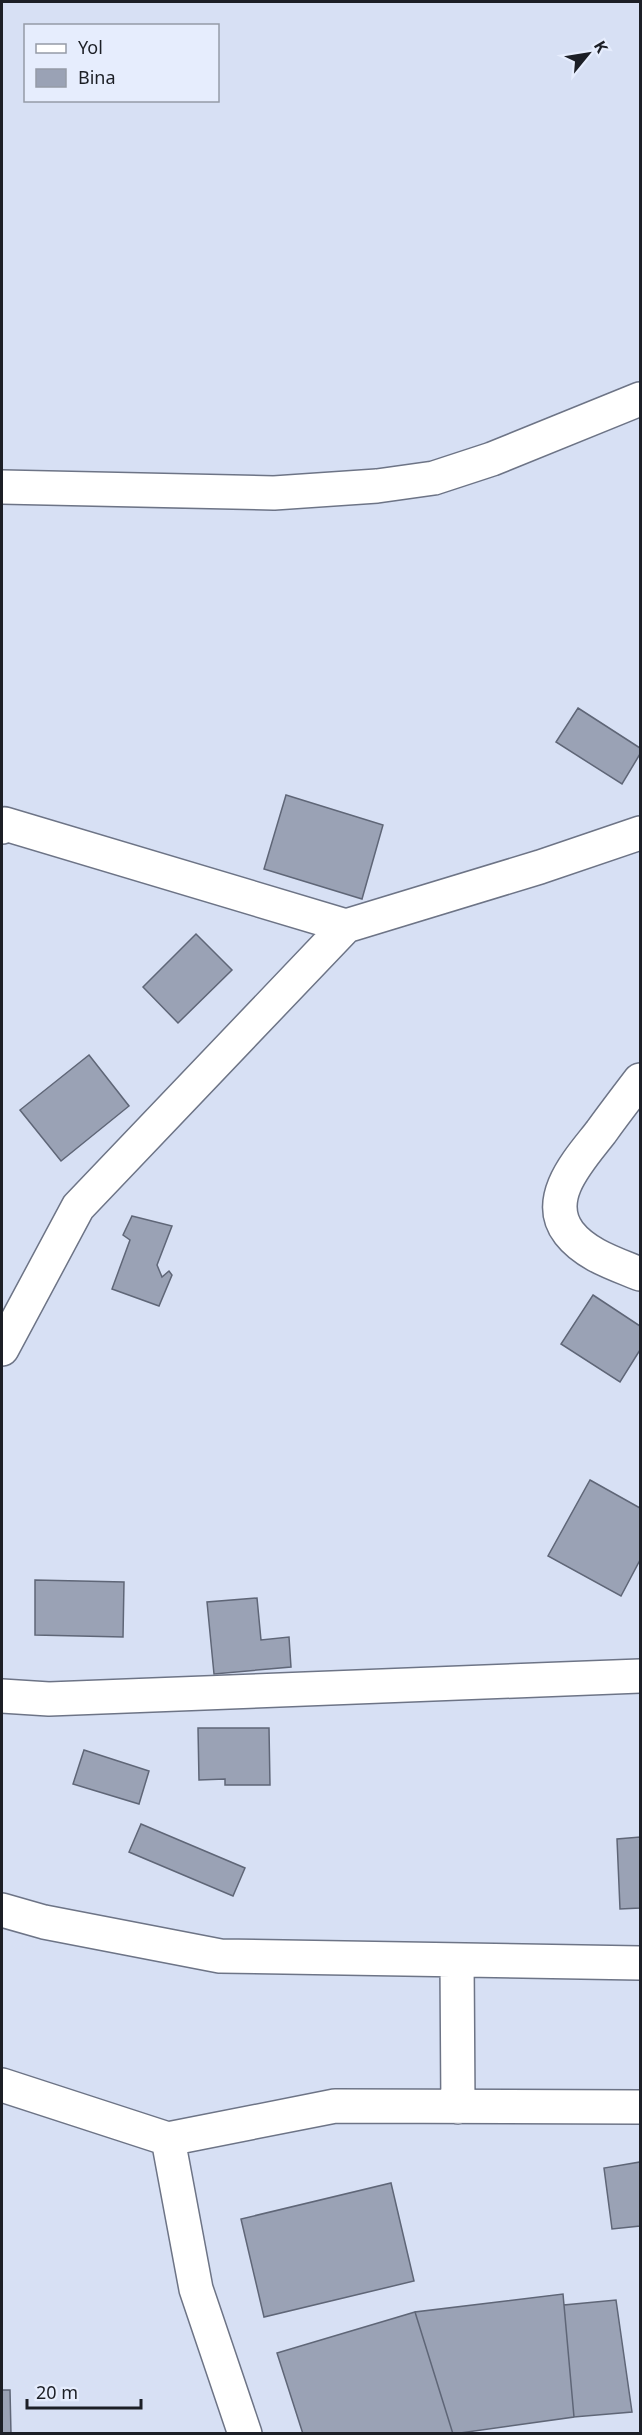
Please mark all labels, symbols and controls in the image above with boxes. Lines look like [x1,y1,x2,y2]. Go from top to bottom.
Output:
legend [24,24,219,102]
north arrow [558,24,618,84]
text: Yol [78,35,103,59]
text: K [589,36,613,57]
text: Bina [78,65,116,89]
scale bar [27,2372,141,2410]
text: 20 m [36,2380,78,2404]

